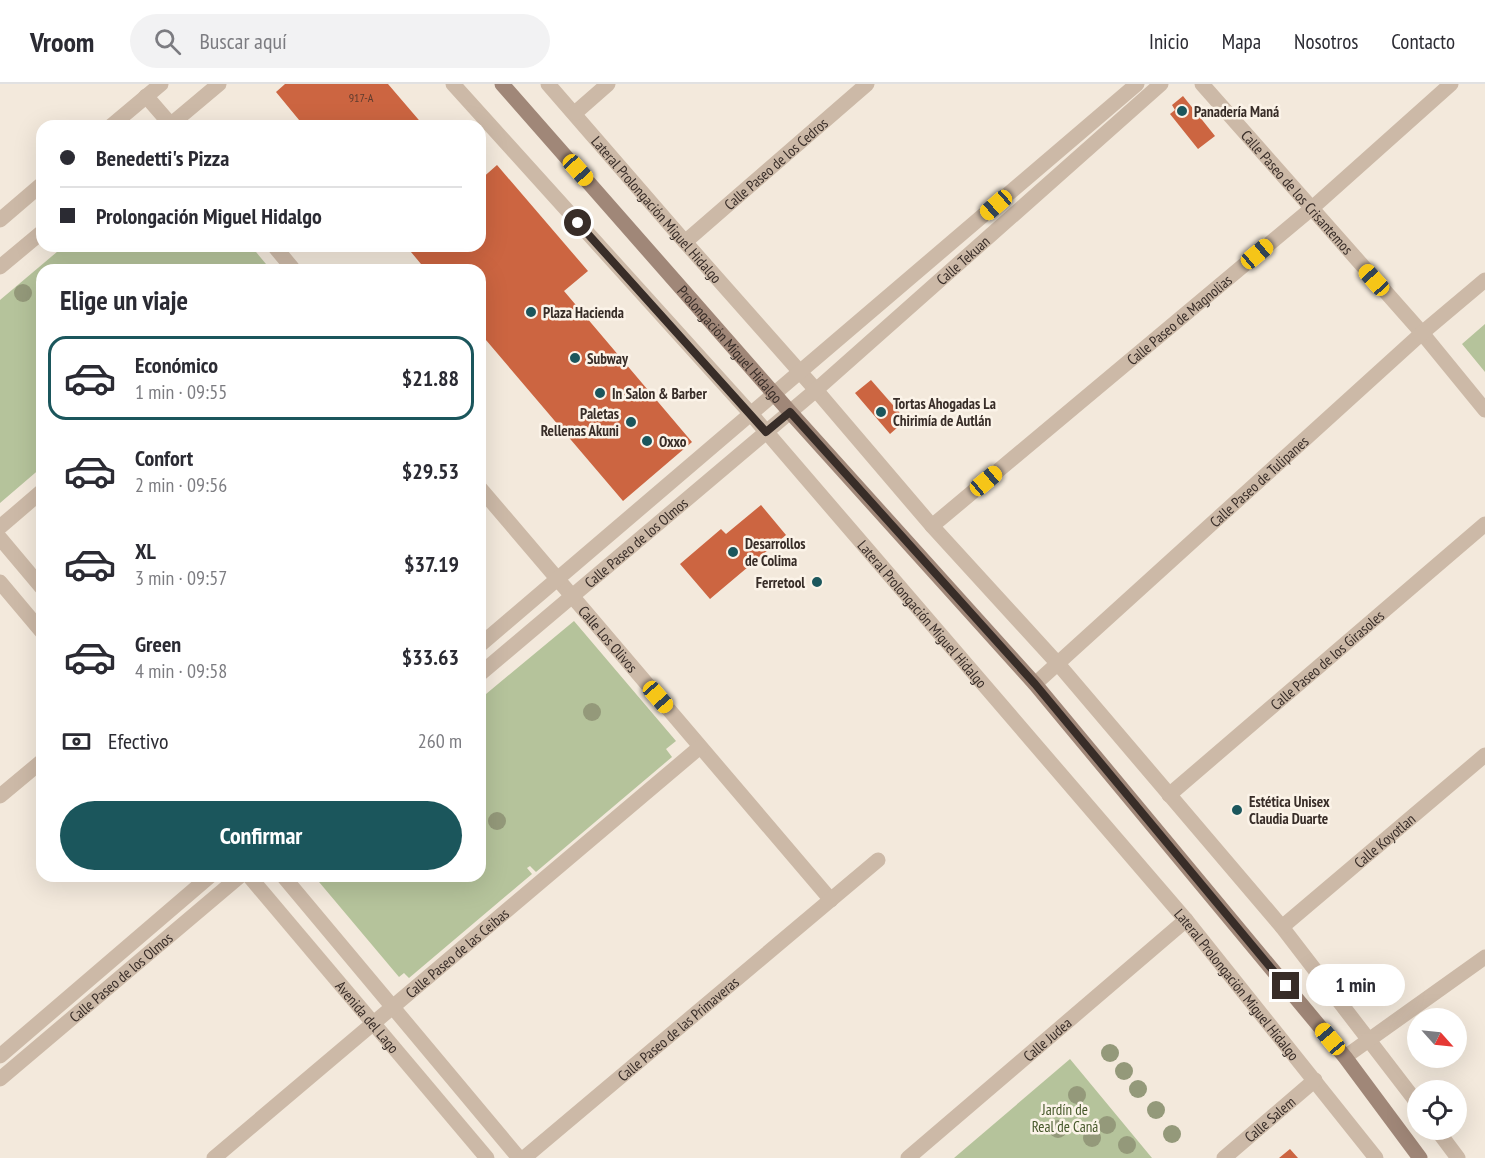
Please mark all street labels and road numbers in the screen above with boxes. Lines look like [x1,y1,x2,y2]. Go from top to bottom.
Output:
street label: Calle Paseo de los Cedros [720,113,831,214]
street label: Calle Paseo de los Crisantemos [1237,126,1357,258]
street label: Lateral Prolongación Miguel Hidalgo [588,132,726,287]
street label: Calle Tekuan [932,231,993,289]
street label: Calle Paseo de Magnolias [1123,270,1235,369]
street label: Prolongación Miguel Hidalgo [674,281,787,407]
street label: Calle Paseo de Tulipanes [1205,431,1312,531]
street label: Calle Paseo de los Olmos [580,493,691,591]
street label: Lateral Prolongación Miguel Hidalgo [854,536,992,692]
street label: Calle Los Olivos [575,601,642,676]
street label: Calle Paseo de los Girasoles [1266,606,1388,714]
street label: Calle Koyotlan [1350,809,1419,872]
street label: Calle Paseo de las Ceibas [401,904,512,1002]
street label: Lateral Prolongación Miguel Hidalgo [1171,904,1304,1064]
street label: Calle Paseo de los Olmos [65,928,176,1026]
street label: Calle Paseo de las Primaveras [613,972,742,1085]
street label: Avenida del Lago [332,977,404,1057]
street label: Calle Judea [1019,1013,1075,1065]
street label: Calle Salem [1240,1092,1299,1146]

